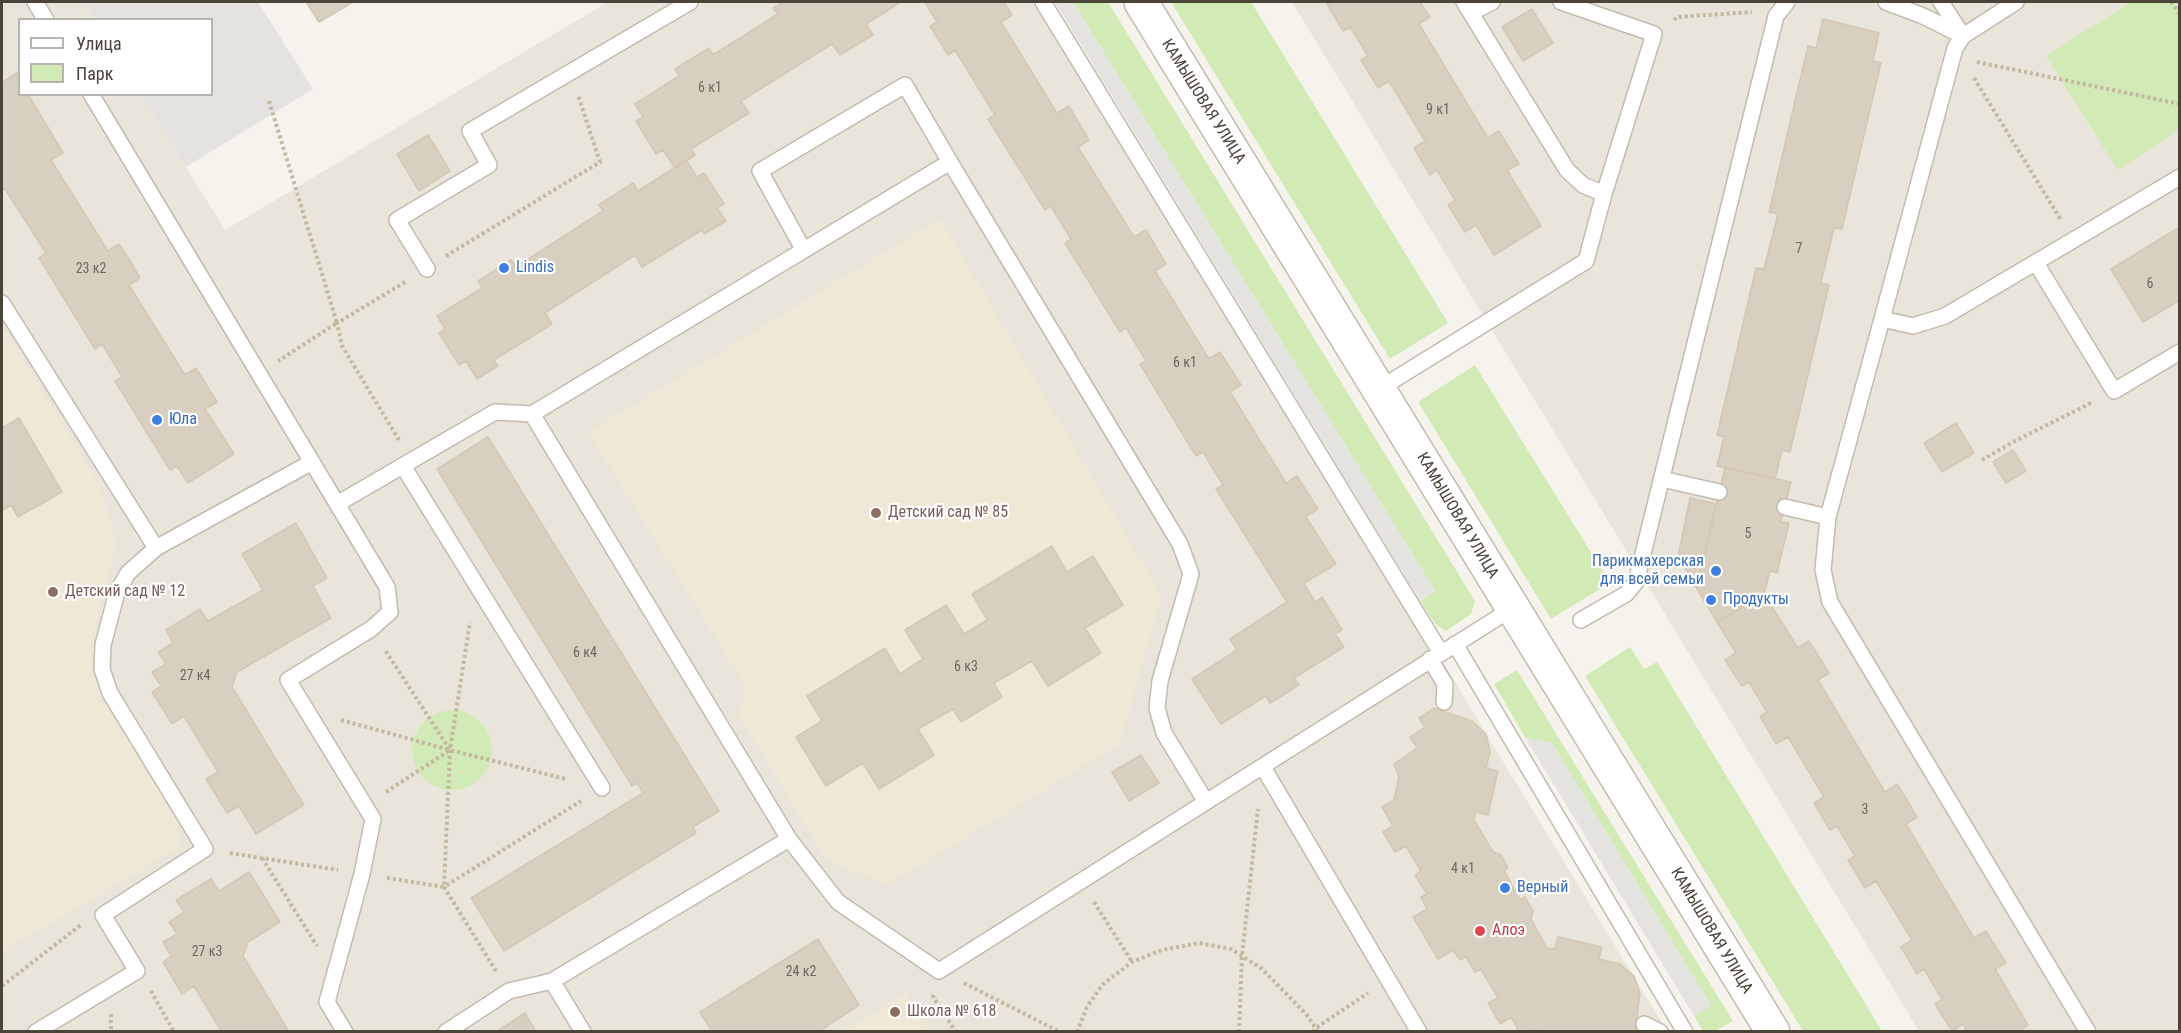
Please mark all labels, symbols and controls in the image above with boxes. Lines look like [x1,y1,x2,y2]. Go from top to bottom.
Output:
legend [18,18,213,96]
text: Улица [76,33,122,54]
street label: КАМЫШОВАЯ УЛИЦА [1157,36,1249,168]
text: Парк [76,63,113,84]
house number: 6 к1 [698,80,722,96]
house number: 9 к1 [1426,102,1450,118]
house number: 7 [1796,241,1802,257]
place label: Lindis [516,258,554,278]
house number: 23 к2 [76,261,106,277]
marker: Lindis [497,261,511,275]
house number: 6 [2147,276,2153,292]
house number: 6 к1 [1173,355,1197,371]
place label: Юла [169,410,197,430]
marker: Юла [150,413,164,427]
street label: КАМЫШОВАЯ УЛИЦА [1412,450,1502,582]
place label: Детский сад № 85 [888,503,1008,523]
marker: Детский сад № 85 [869,506,883,520]
house number: 5 [1745,526,1751,542]
place label: Парикмахерская для всей семьи [1592,552,1704,590]
marker: Парикмахерская для всей семьи [1709,564,1723,578]
place label: Детский сад № 12 [65,582,185,602]
marker: Детский сад № 12 [46,585,60,599]
place label: Продукты [1723,590,1789,610]
marker: Продукты [1704,593,1718,607]
house number: 6 к4 [573,645,597,661]
house number: 6 к3 [954,659,978,675]
house number: 27 к4 [180,668,210,684]
house number: 3 [1862,802,1868,818]
house number: 4 к1 [1451,861,1475,877]
street label: КАМЫШОВАЯ УЛИЦА [1666,865,1756,997]
place label: Верный [1517,878,1568,898]
marker: Верный [1498,881,1512,895]
place label: Алоэ [1492,921,1525,941]
marker: Алоэ [1473,924,1487,938]
house number: 27 к3 [192,944,222,960]
house number: 24 к2 [786,964,816,980]
place label: Школа № 618 [907,1002,997,1022]
marker: Школа № 618 [888,1005,902,1019]

